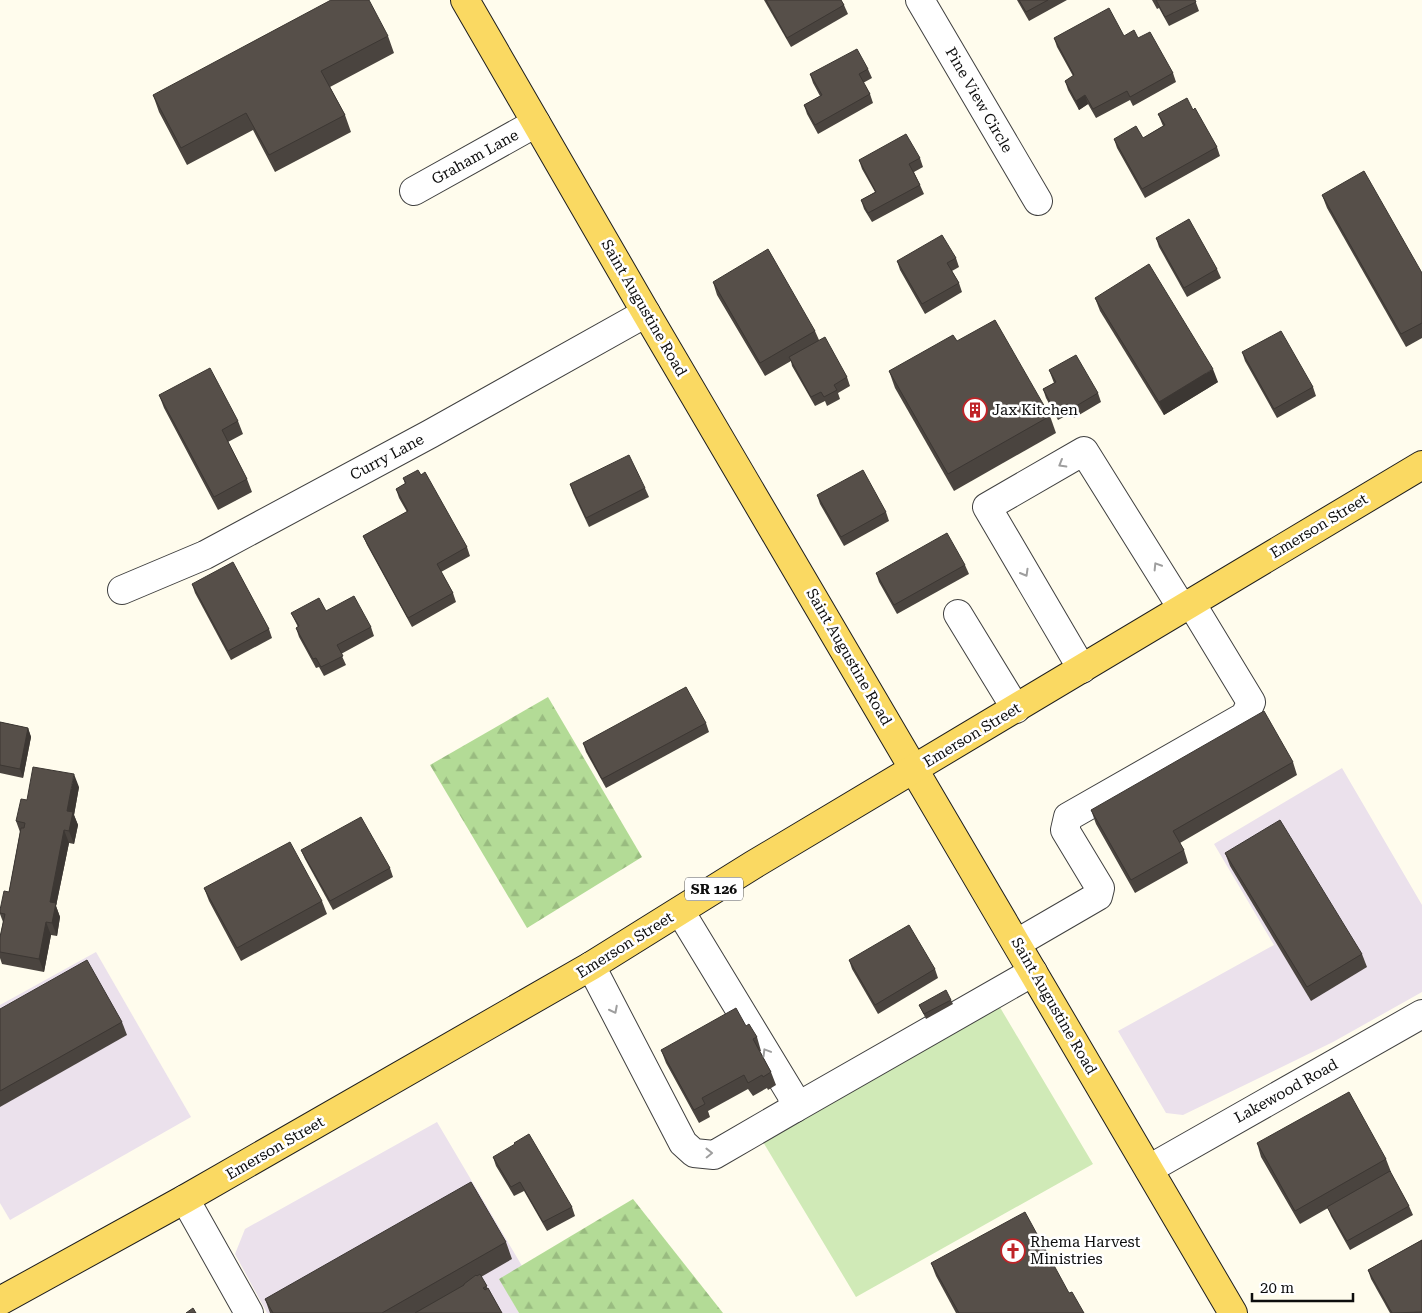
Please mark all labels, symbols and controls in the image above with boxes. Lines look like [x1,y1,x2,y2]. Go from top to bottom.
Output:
street label: Pine View Circle [942,44,1016,156]
street label: Graham Lane [428,126,522,188]
street label: Saint Augustine Road [597,236,691,380]
building icon: Jax Kitchen [962,397,988,423]
place label: Jax Kitchen [992,401,1078,419]
street label: Curry Lane [347,430,427,484]
one-way arrow [1058,457,1067,467]
street label: Emerson Street [1267,490,1371,562]
one-way arrow [1153,563,1163,572]
one-way arrow [1018,567,1028,576]
street label: Saint Augustine Road [802,585,896,729]
street label: Emerson Street [920,699,1024,771]
road number: SR 126 [685,878,743,901]
street label: Emerson Street [573,908,677,982]
street label: Saint Augustine Road [1007,934,1101,1078]
one-way arrow [608,1005,618,1014]
one-way arrow [762,1048,772,1057]
street label: Lakewood Road [1231,1055,1341,1127]
street label: Emerson Street [223,1112,328,1183]
one-way arrow [705,1148,713,1158]
place label: Rhema Harvest Ministries [1030,1233,1141,1268]
church icon: Rhema Harvest Ministries [1000,1238,1026,1264]
scale bar [1252,1270,1353,1302]
text: 20 m [1260,1279,1295,1297]

